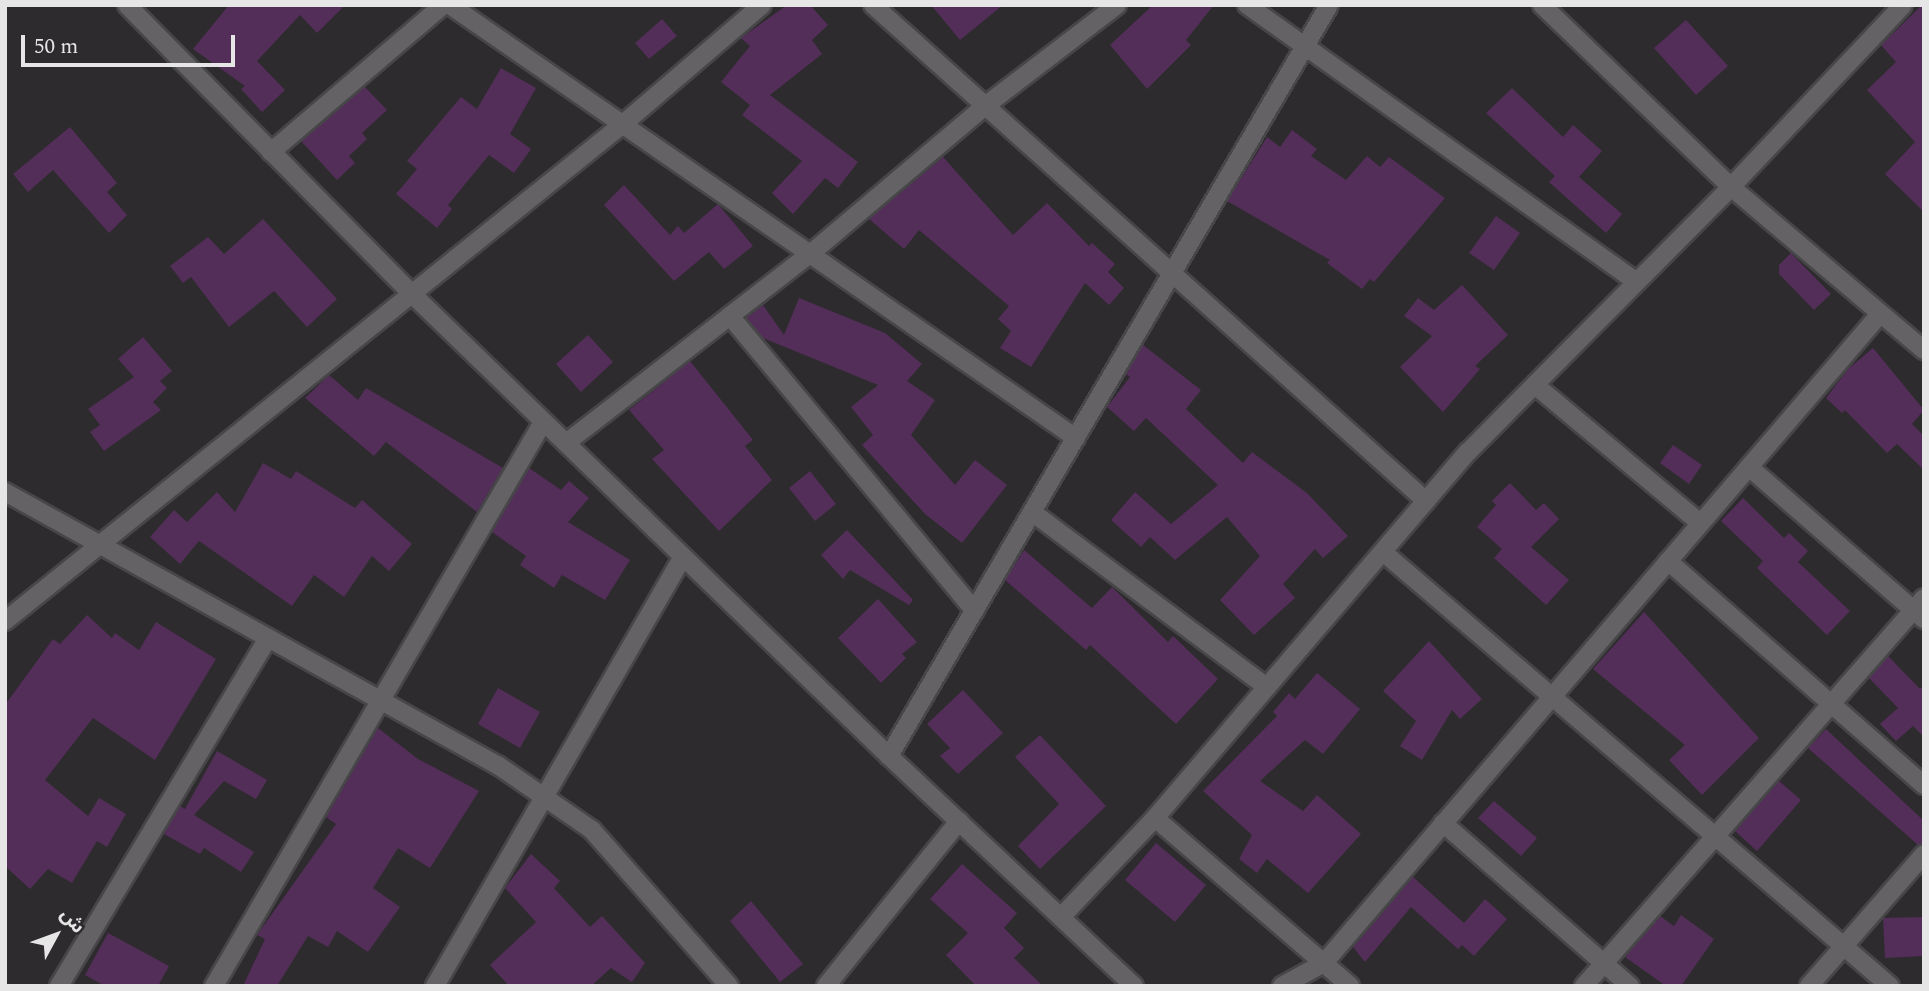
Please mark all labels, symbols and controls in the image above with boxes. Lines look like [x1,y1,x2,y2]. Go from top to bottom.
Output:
scale bar [24,21,238,65]
text: 50 m [34,31,78,63]
north arrow [21,900,91,970]
text: ش [53,902,92,940]

